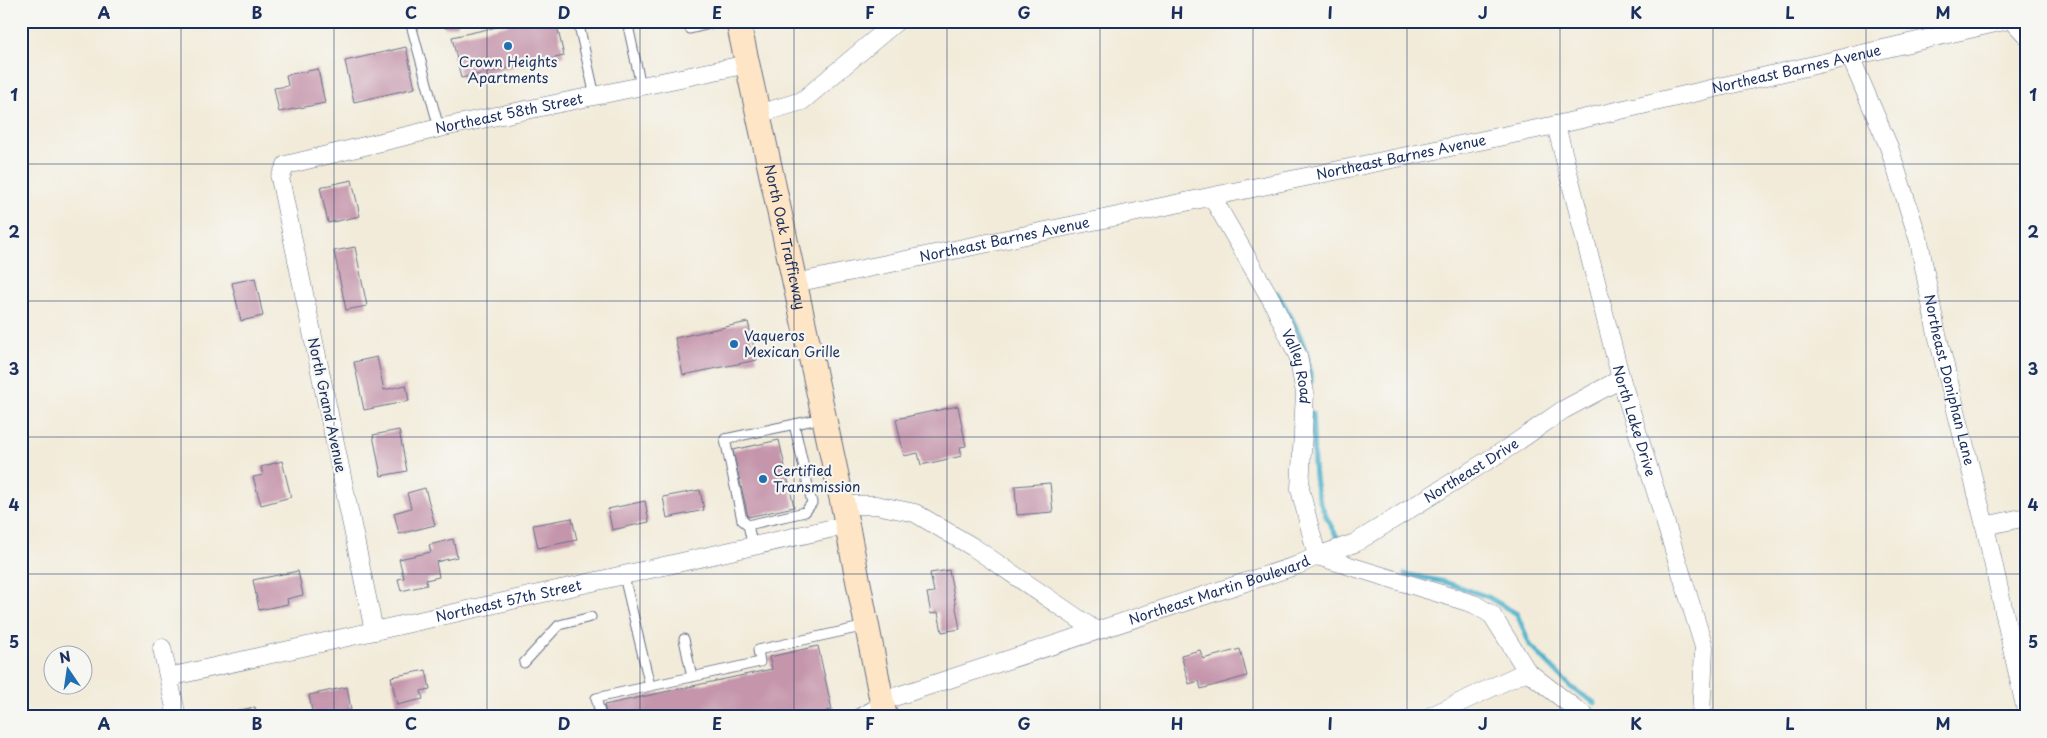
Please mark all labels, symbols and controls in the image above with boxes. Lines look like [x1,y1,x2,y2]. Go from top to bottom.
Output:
text: A [98,0,111,24]
text: B [252,0,263,24]
text: C [405,0,417,24]
text: D [558,0,570,24]
text: E [712,0,722,24]
text: F [865,0,875,24]
text: G [1017,0,1031,24]
text: H [1171,0,1183,24]
text: I [1327,0,1333,24]
text: J [1478,0,1488,24]
text: K [1630,0,1642,24]
text: L [1785,0,1795,24]
text: M [1935,0,1951,24]
street label: Northeast Barnes Avenue [1710,39,1883,98]
marker: Crown Heights Apartments [502,40,514,52]
place label: Crown Heights Apartments [459,51,558,88]
text: 1 [10,82,18,106]
text: 1 [2029,82,2037,106]
street label: Northeast 58th Street [433,87,585,139]
street label: Northeast Barnes Avenue [1314,129,1488,185]
street label: North Oak Trafficway [759,162,811,311]
street label: Northeast Barnes Avenue [918,211,1092,267]
text: 2 [8,219,20,243]
text: 2 [2027,219,2039,243]
street label: Northeast Doniphan Lane [1919,293,1981,468]
place label: Vaqueros Mexican Grille [744,325,841,362]
street label: Valley Road [1277,326,1316,405]
street label: North Grand Avenue [303,336,352,475]
marker: Vaqueros Mexican Grille [728,338,740,350]
text: 3 [9,356,19,380]
text: 3 [2028,356,2038,380]
street label: North Lake Drive [1608,363,1662,479]
street label: Northeast Drive [1420,433,1523,508]
place label: Certified Transmission [773,460,861,497]
marker: Certified Transmission [757,473,769,485]
text: 4 [9,492,20,516]
text: 4 [2028,492,2039,516]
street label: Northeast Martin Boulevard [1126,550,1314,630]
street label: Northeast 57th Street [434,574,584,627]
text: 5 [9,629,19,653]
text: 5 [2028,629,2038,653]
text: N [57,645,73,668]
north arrow [42,646,92,696]
text: A [98,711,111,735]
text: B [252,711,263,735]
text: C [405,711,417,735]
text: D [558,711,570,735]
text: E [712,711,722,735]
text: F [865,711,875,735]
text: G [1017,711,1031,735]
text: H [1171,711,1183,735]
text: I [1327,711,1333,735]
text: J [1478,711,1488,735]
text: K [1630,711,1642,735]
text: L [1785,711,1795,735]
text: M [1935,711,1951,735]

